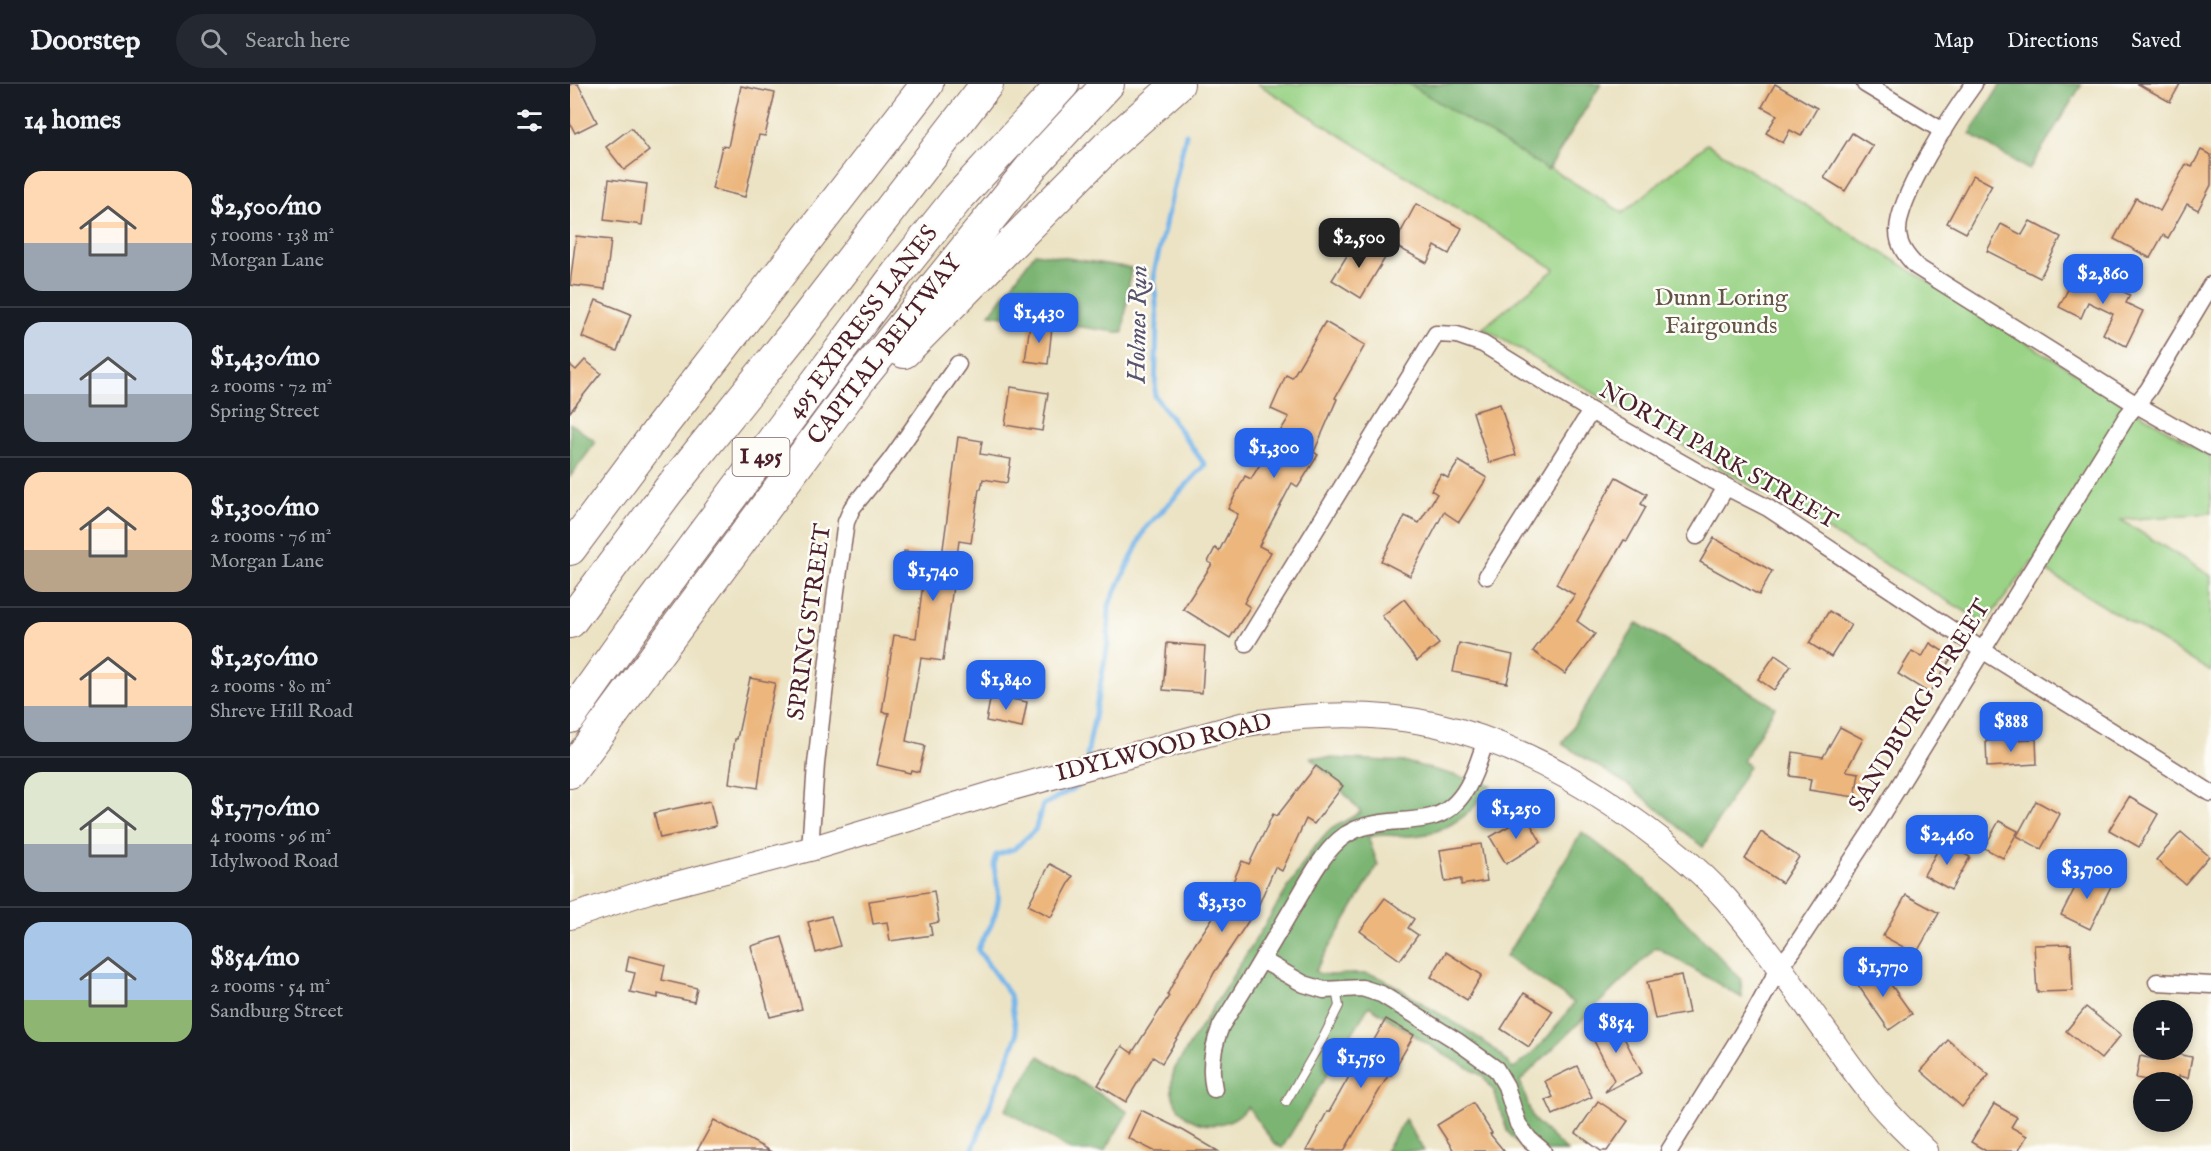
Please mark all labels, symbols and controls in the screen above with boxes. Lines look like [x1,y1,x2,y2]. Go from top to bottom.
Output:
search box [176,14,596,68]
text: Doorstep [30,24,140,59]
icon: search [197,25,230,58]
text: Search here [245,27,350,55]
text: Map [1934,28,1974,55]
text: Directions [2007,28,2098,55]
text: Saved [2131,28,2181,55]
text: 14 homes [24,104,121,137]
icon: filters [513,104,546,137]
text: $2,500/mo [210,190,321,223]
icon: home [72,195,144,267]
pin: $2,500 [1310,218,1408,269]
street label: 495 EXPRESS LANES [780,219,946,425]
text: 5 rooms · 138 m² [210,223,334,248]
text: $2,500 [1333,225,1385,250]
street label: CAPITAL BELTWAY [801,247,970,451]
text: Morgan Lane [210,248,324,273]
pin: $2,860 [2054,254,2152,305]
text: $2,860 [2077,261,2129,286]
water label: Holmes Run [1120,265,1156,384]
park label: Dunn Loring Fairgounds [1654,283,1789,342]
pin: $1,430 [990,293,1088,344]
text: $1,430 [1013,300,1065,325]
text: $1,430/mo [210,341,320,374]
icon: home [72,346,144,418]
text: 2 rooms · 72 m² [210,374,332,399]
street label: NORTH PARK STREET [1593,375,1843,537]
text: Spring Street [210,399,319,424]
pin: $1,300 [1225,428,1323,479]
text: $1,300 [1249,435,1299,460]
road number: I 495 [732,438,789,476]
text: $1,300/mo [210,491,319,524]
icon: home [72,496,144,568]
street label: SPRING STREET [781,521,839,722]
text: 2 rooms · 76 m² [210,524,331,549]
text: Morgan Lane [210,549,324,574]
pin: $1,740 [884,551,982,602]
text: $1,740 [907,558,959,583]
street label: SANDBURG STREET [1842,594,1998,818]
text: $1,250/mo [210,641,318,674]
icon: home [72,646,144,718]
pin: $1,840 [957,660,1055,711]
text: $1,840 [980,667,1032,692]
text: 2 rooms · 80 m² [210,674,331,699]
text: Shreve Hill Road [210,699,353,724]
pin: $888 [1975,702,2047,753]
street label: IDYLWOOD ROAD [1053,706,1275,790]
text: $888 [1994,709,2028,734]
pin: $1,250 [1467,789,1565,840]
text: $1,770/mo [210,791,320,824]
icon: home [72,796,144,868]
text: $1,250 [1491,796,1541,821]
pin: $2,460 [1898,815,1996,866]
text: $2,460 [1920,822,1974,847]
text: 4 rooms · 96 m² [210,824,331,849]
text: Idylwood Road [210,849,339,874]
pin: $3,700 [2038,849,2136,900]
text: $3,700 [2061,856,2113,881]
pin: $3,130 [1173,882,1271,933]
text: $3,130 [1198,889,1246,914]
text: $854/mo [210,941,300,974]
icon: home [72,946,144,1018]
pin: $1,770 [1834,947,1932,998]
text: $1,770 [1857,954,1909,979]
text: 2 rooms · 54 m² [210,974,331,999]
text: Sandburg Street [210,999,343,1024]
map controls [2133,1000,2193,1132]
button: + [2133,1000,2193,1060]
pin: $854 [1580,1003,1652,1054]
text: $854 [1598,1010,1634,1035]
pin: $1,750 [1312,1038,1410,1089]
text: $1,750 [1336,1045,1386,1070]
button: − [2133,1072,2193,1132]

